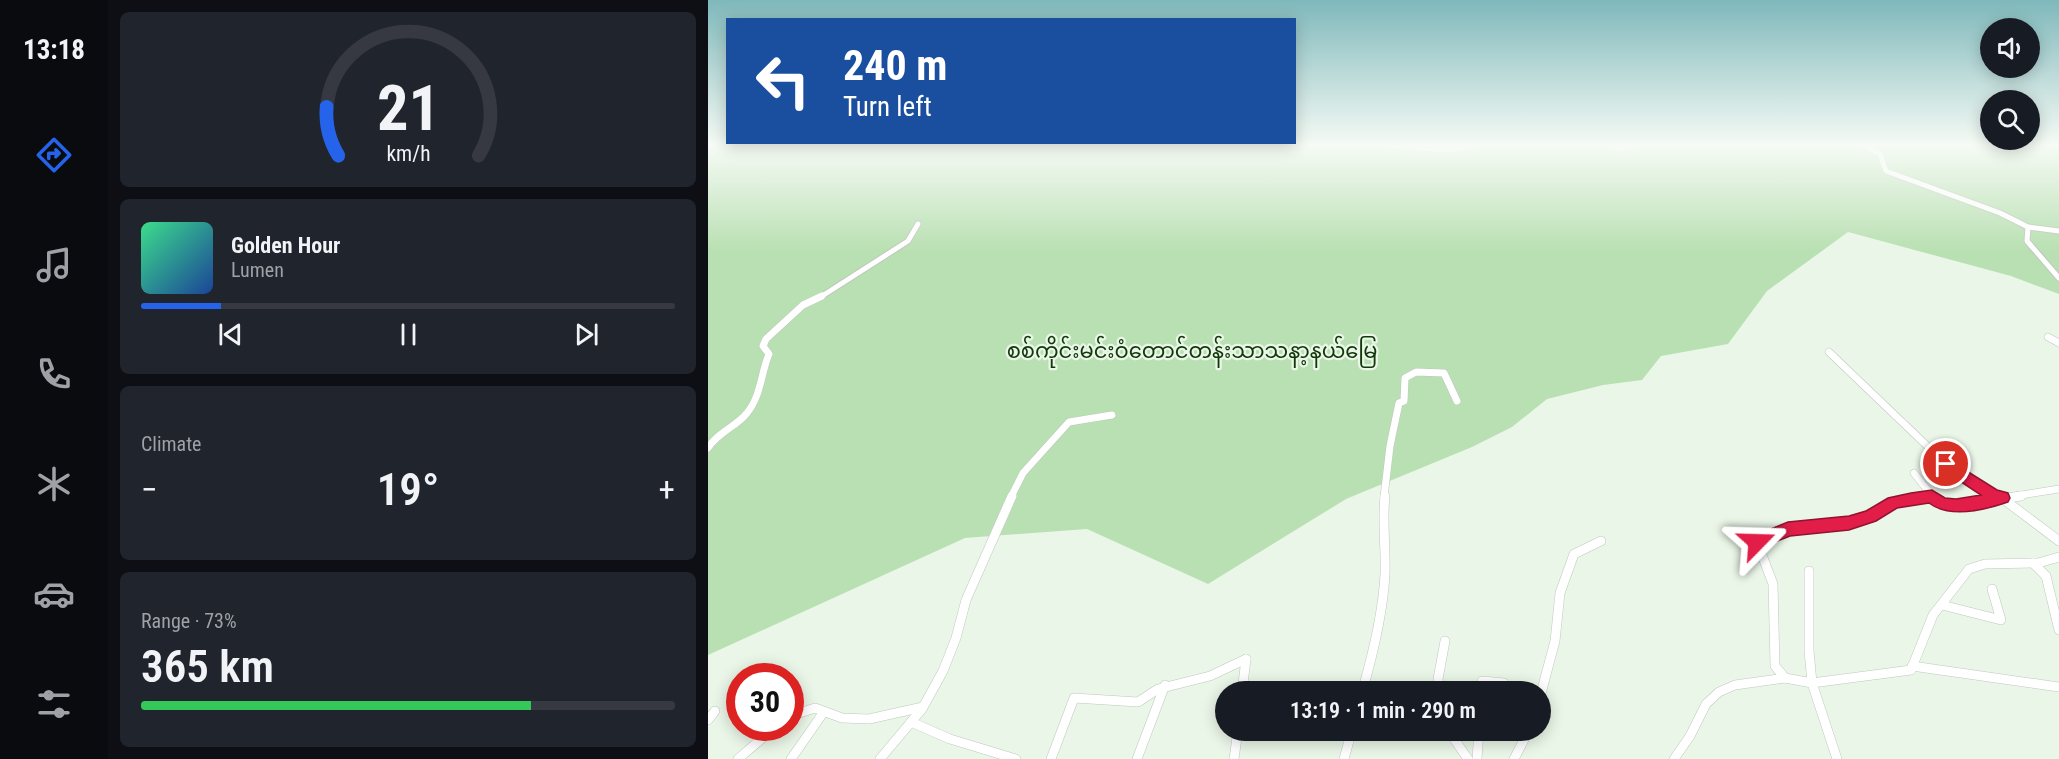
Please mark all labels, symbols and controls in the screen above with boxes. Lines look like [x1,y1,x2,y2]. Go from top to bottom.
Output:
map controls [1980,18,2040,150]
button: sound [1980,18,2040,78]
text: 13:18 [23,34,85,66]
text: 240 m [843,41,948,90]
icon: left [744,42,822,120]
text: 21 [376,73,440,146]
button: search [1980,90,2040,150]
text: Turn left [843,91,932,123]
icon: directions [33,134,75,176]
text: km/h [386,142,430,167]
text: Golden Hour [231,233,340,258]
icon: music [33,244,75,286]
text: Lumen [231,258,284,282]
icon: previous [214,318,247,351]
icon: pause [392,318,425,351]
icon: next [570,318,603,351]
park label: စစ်ကိုင်းမင်းဝံတောင်တန်းသာသနာ့နယ်မြေ [1007,335,1377,368]
icon: phone [33,353,75,395]
text: Climate [141,432,201,456]
pin [1920,438,1971,489]
icon: arrive [1929,447,1962,480]
icon: climate [33,463,75,505]
text: 19° [377,463,439,516]
text: − [141,470,158,509]
text: + [659,470,675,509]
position arrow [1725,510,1789,574]
icon: car [33,573,75,615]
text: Range · 73% [141,609,237,633]
text: 365 km [141,640,274,693]
speed limit sign: 30 [726,663,804,741]
icon: filters [33,683,75,725]
text: 13:19 · 1 min · 290 m [1290,698,1476,723]

